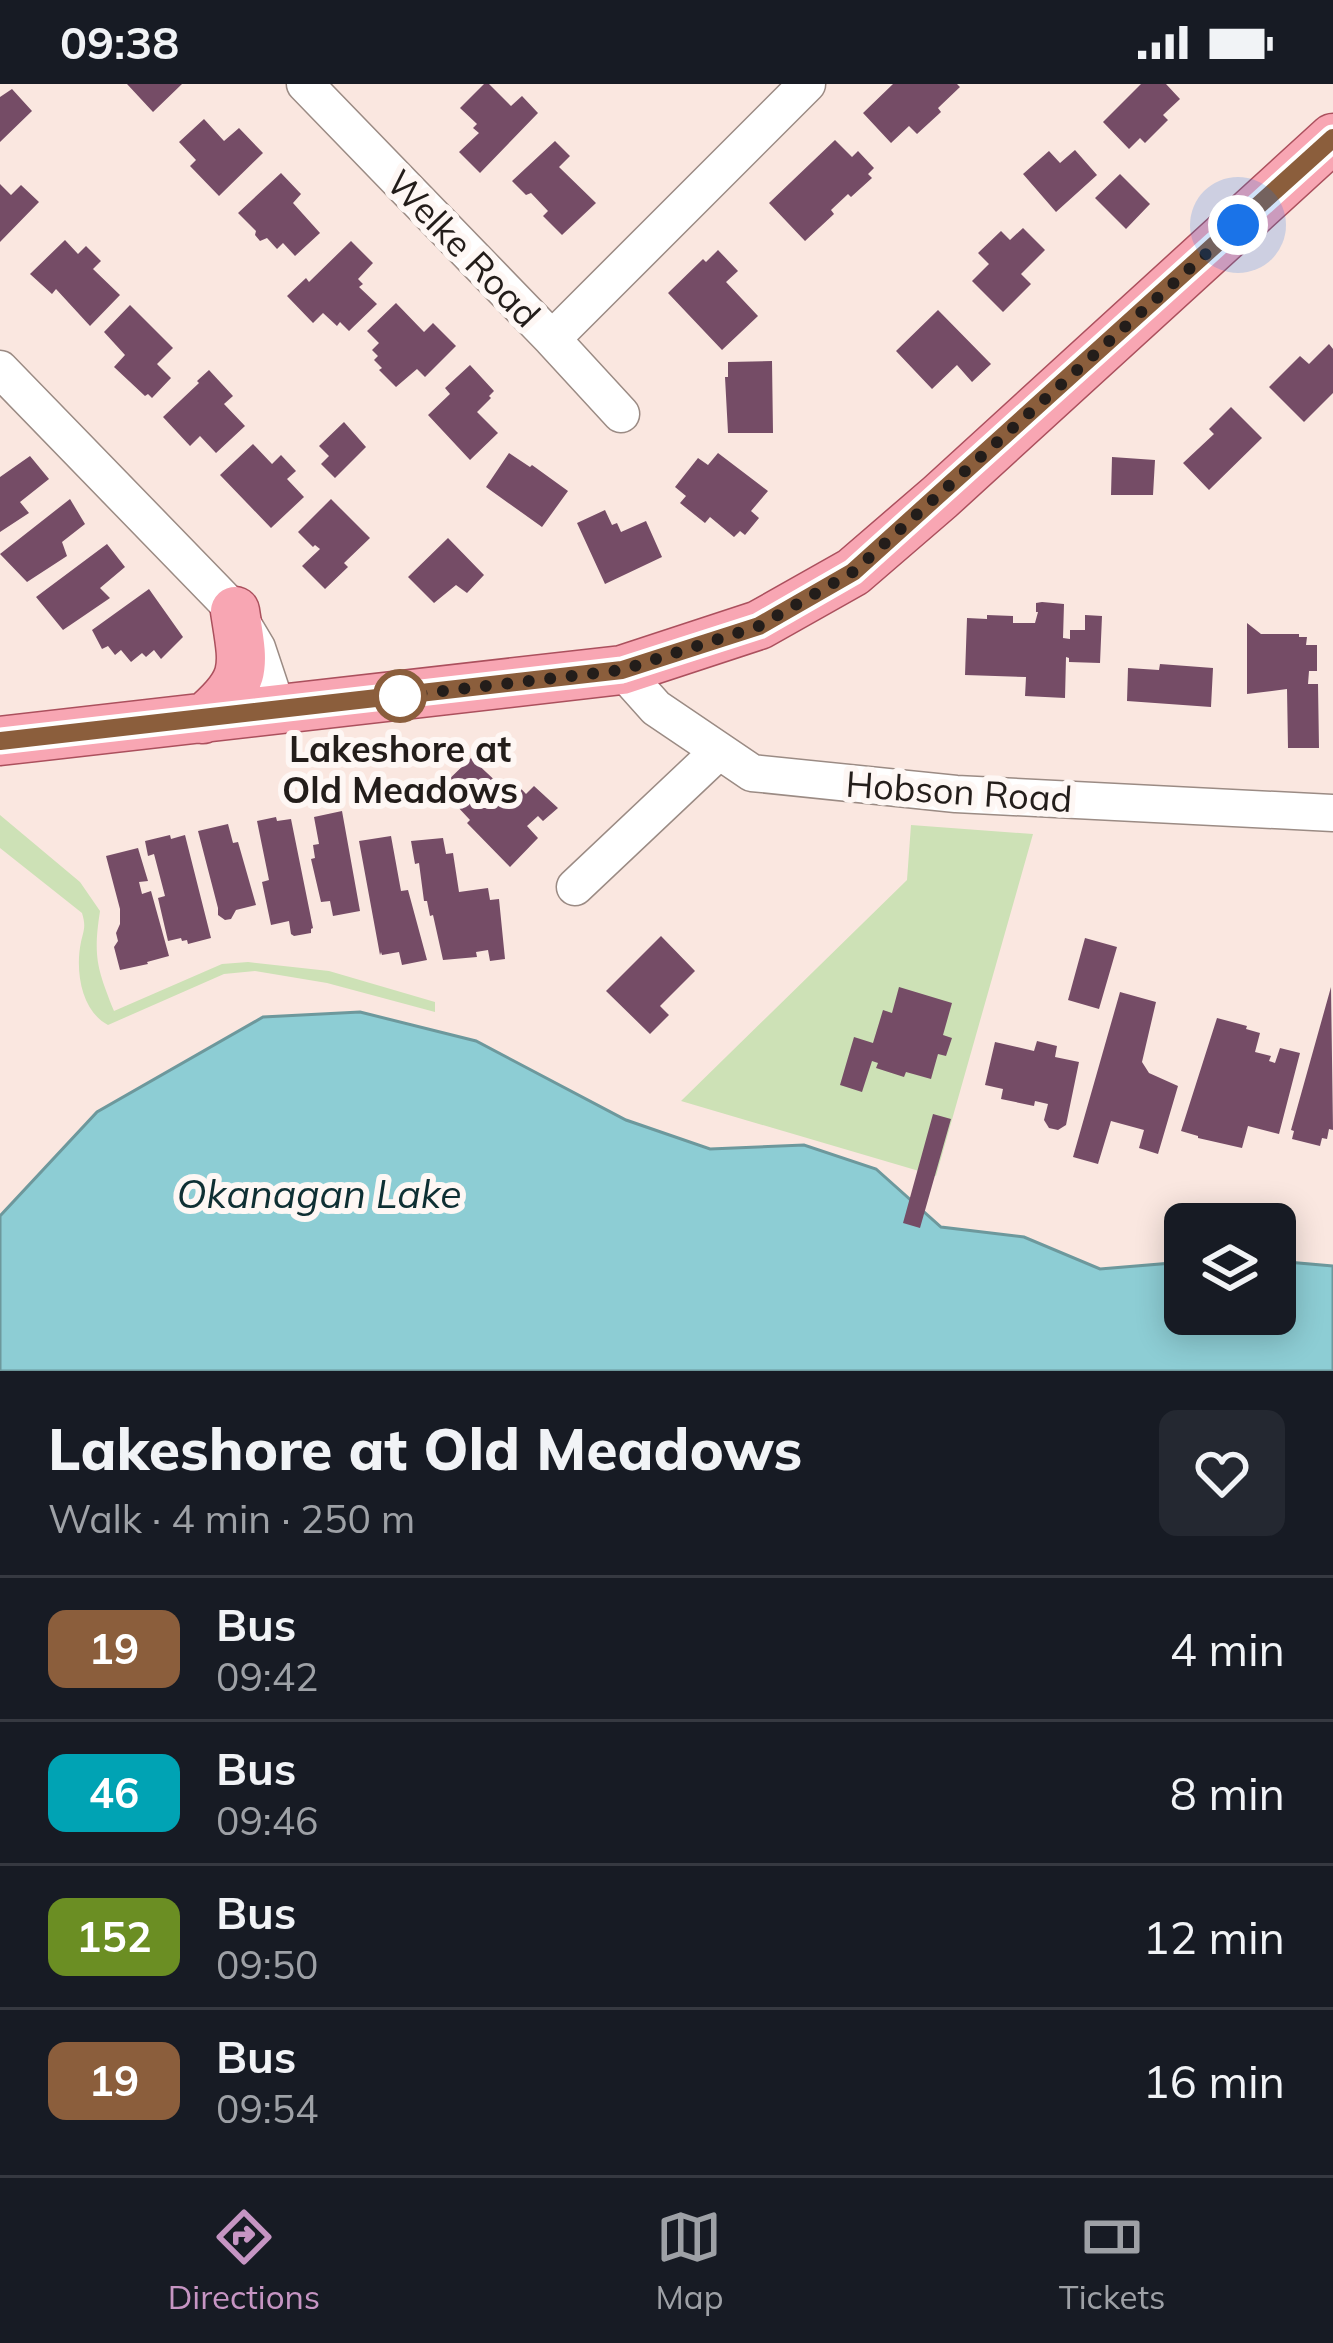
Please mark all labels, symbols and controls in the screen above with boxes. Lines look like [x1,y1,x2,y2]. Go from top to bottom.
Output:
text: 09:38 [60,14,179,70]
street label: Welke Road [378,160,550,336]
your location [1208,195,1268,255]
marker: Lakeshore at Old Meadows [375,671,425,721]
place label: Lakeshore at Old Meadows [282,726,518,812]
street label: Hobson Road [844,761,1074,821]
water label: Okanagan Lake [176,1169,462,1218]
map controls [1164,1203,1296,1335]
button: layers [1164,1203,1296,1335]
button: heart [1159,1410,1285,1536]
text: Lakeshore at Old Meadows [48,1413,802,1484]
text: Walk · 4 min · 250 m [48,1494,415,1543]
text: Bus [216,1596,296,1652]
text: 4 min [1170,1621,1285,1677]
text: 19 [89,1622,139,1675]
text: 09:42 [216,1652,319,1701]
text: Bus [216,1740,296,1796]
text: 8 min [1170,1765,1285,1821]
text: 46 [89,1766,139,1819]
text: 09:46 [216,1796,319,1845]
text: Bus [216,1884,296,1940]
text: 12 min [1143,1909,1285,1965]
text: 152 [76,1910,152,1963]
text: 09:50 [216,1940,319,1989]
text: Bus [216,2028,296,2084]
text: 16 min [1143,2053,1285,2109]
text: 19 [89,2054,139,2107]
text: 09:54 [216,2084,319,2133]
tab: Directions [168,2204,320,2317]
tab: Map [656,2204,723,2317]
tab: Tickets [1059,2204,1165,2317]

